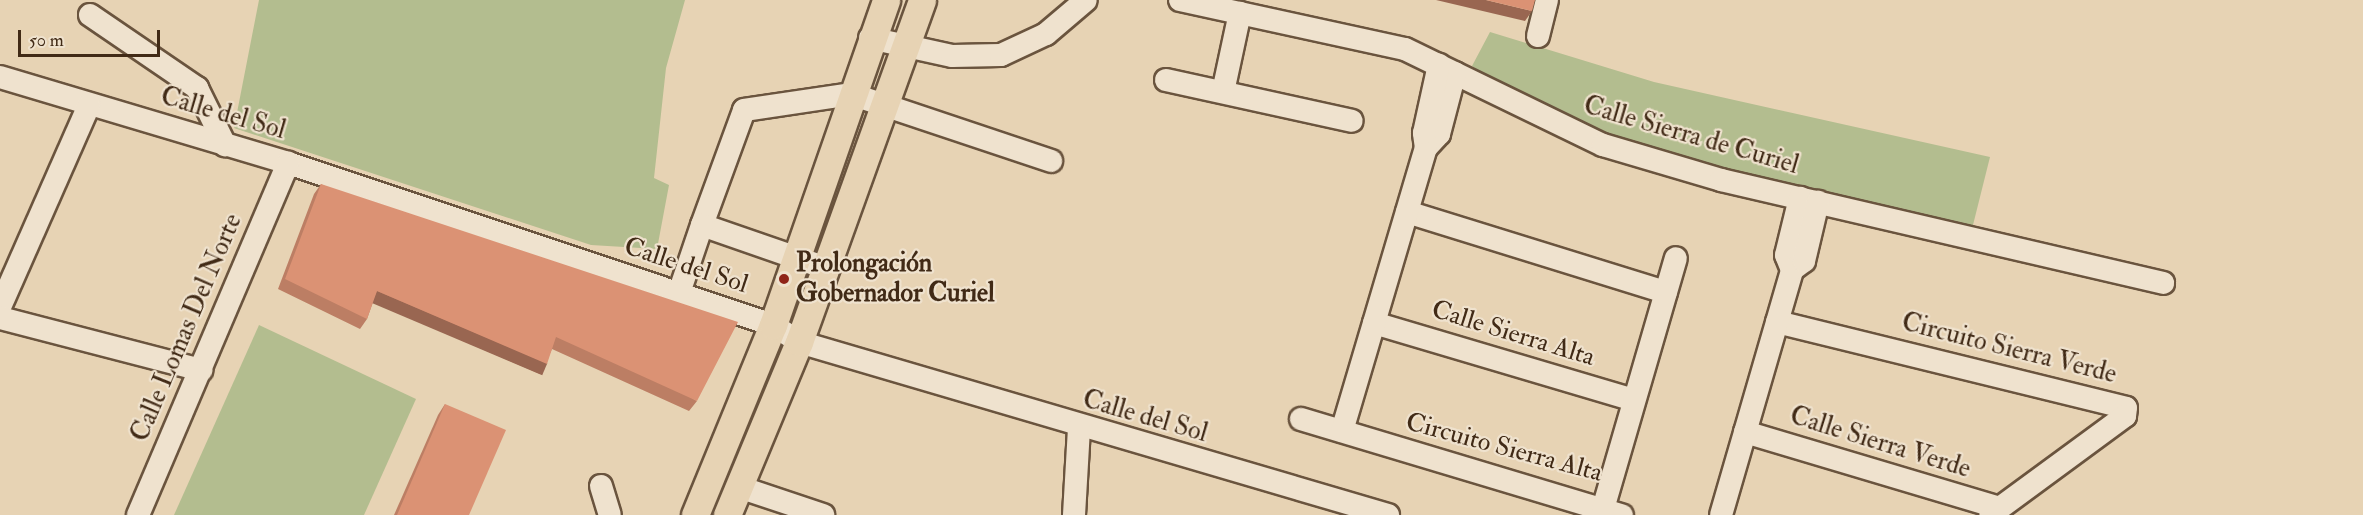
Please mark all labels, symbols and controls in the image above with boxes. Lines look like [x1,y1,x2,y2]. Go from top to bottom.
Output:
scale bar [21,18,164,56]
text: 50 m [29,29,64,52]
street label: Calle del Sol [157,81,289,147]
street label: Calle Sierra de Curiel [1580,90,1802,182]
street label: Calle Lomas Del Norte [125,209,249,447]
street label: Calle del Sol [620,231,752,301]
place label: Prolongación Gobernador Curiel [796,248,995,310]
marker: Prolongación Gobernador Curiel [777,272,791,286]
street label: Calle Sierra Alta [1428,294,1598,374]
street label: Circuito Sierra Verde [1898,307,2120,391]
street label: Calle del Sol [1079,384,1211,450]
street label: Calle Sierra Verde [1786,401,1974,485]
street label: Circuito Sierra Alta [1402,407,1606,489]

